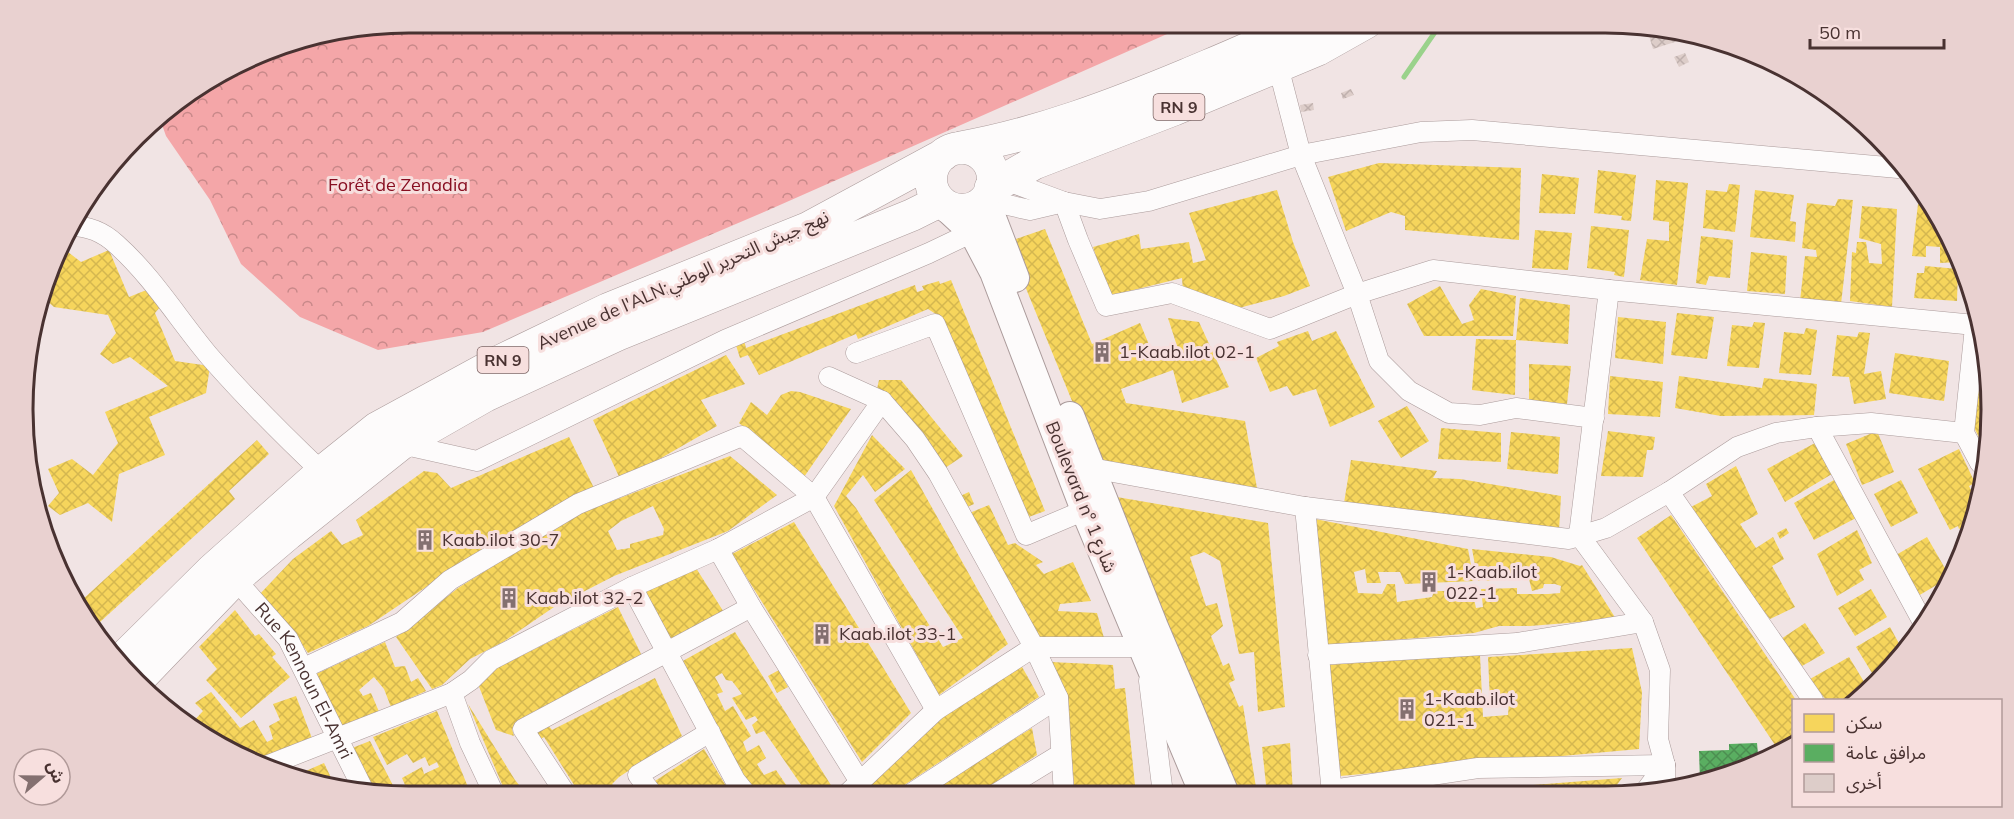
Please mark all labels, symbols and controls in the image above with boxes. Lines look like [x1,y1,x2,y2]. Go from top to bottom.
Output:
scale bar [1810,12,1944,50]
text: 50 m [1819,21,1861,44]
road number: RN 9 [1154,94,1204,120]
park label: Forêt de Zenadia [328,173,468,196]
street label: Avenue de l'ALN;نهج جيش التحرير الوطني [533,205,833,356]
building icon: 1-Kaab.ilot 02-1 [1090,340,1114,364]
place label: 1-Kaab.ilot 02-1 [1119,340,1255,363]
road number: RN 9 [478,347,528,373]
street label: Boulevard n° شارع 1 [1038,418,1122,577]
building icon: Kaab.ilot 30-7 [413,528,437,552]
place label: Kaab.ilot 30-7 [442,528,559,551]
place label: 1-Kaab.ilot 022-1 [1446,560,1537,604]
building icon: 1-Kaab.ilot 022-1 [1417,570,1441,594]
building icon: Kaab.ilot 32-2 [497,586,521,610]
place label: Kaab.ilot 32-2 [526,586,643,609]
street label: Rue Kennoun El-Amri [250,597,358,763]
building icon: Kaab.ilot 33-1 [810,622,834,646]
place label: Kaab.ilot 33-1 [839,622,956,645]
place label: 1-Kaab.ilot 021-1 [1424,687,1515,731]
building icon: 1-Kaab.ilot 021-1 [1395,697,1419,721]
legend [1792,699,2002,807]
text: سكن [1846,711,1882,734]
text: مرافق عامة [1846,741,1926,764]
north arrow [12,747,72,807]
text: ش [43,758,69,786]
text: أخرى [1846,771,1882,794]

